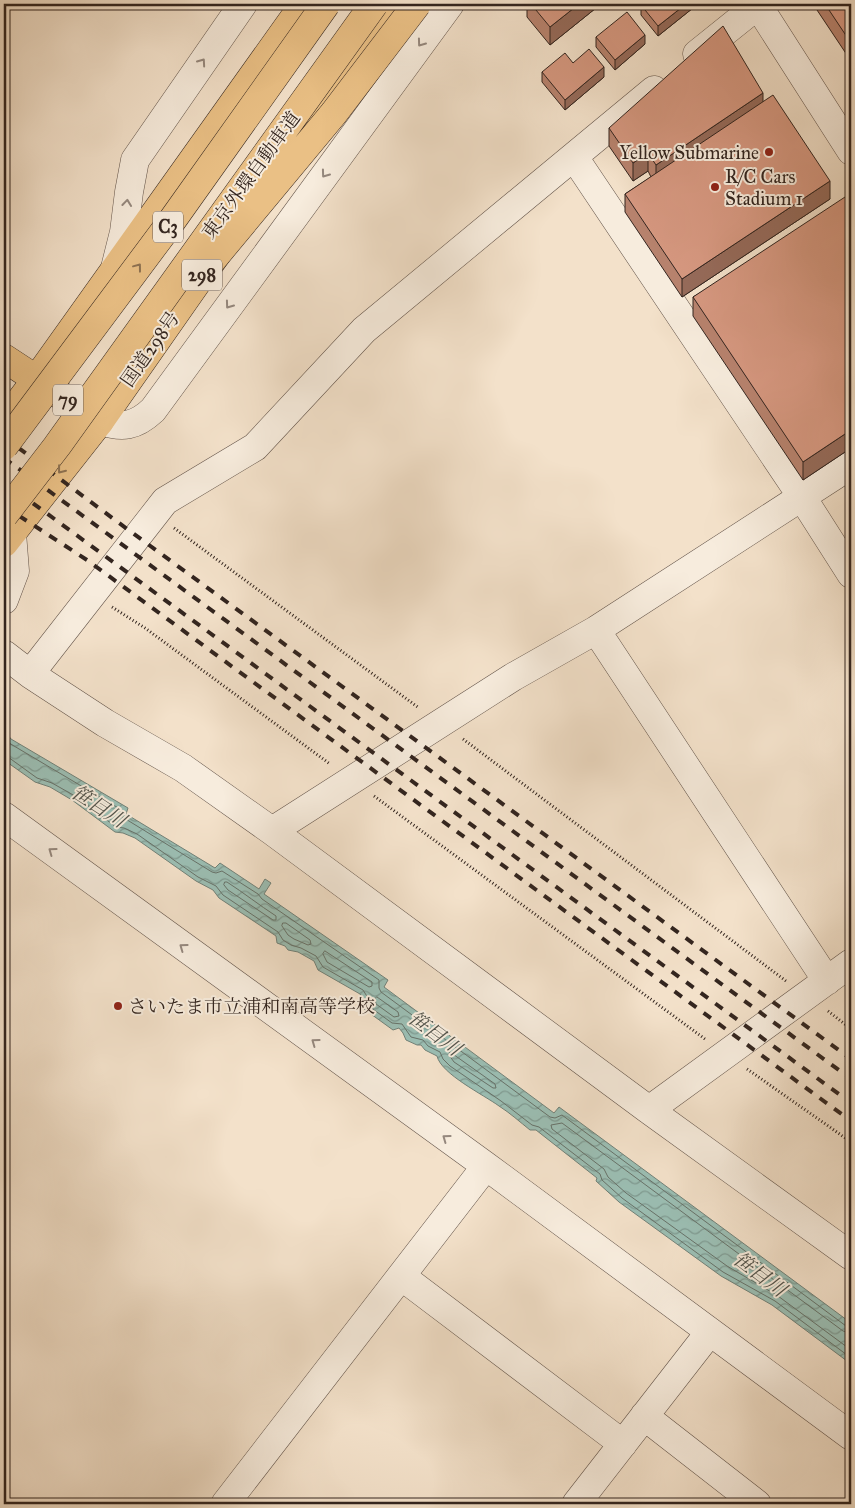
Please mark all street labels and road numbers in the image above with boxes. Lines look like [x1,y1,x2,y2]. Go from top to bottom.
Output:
street label: 東京外環自動車道 [197,107,305,243]
road number: C3 [153,212,183,242]
road number: 298 [182,260,222,290]
street label: 国道298号 [116,307,184,391]
road number: 79 [53,384,83,416]

